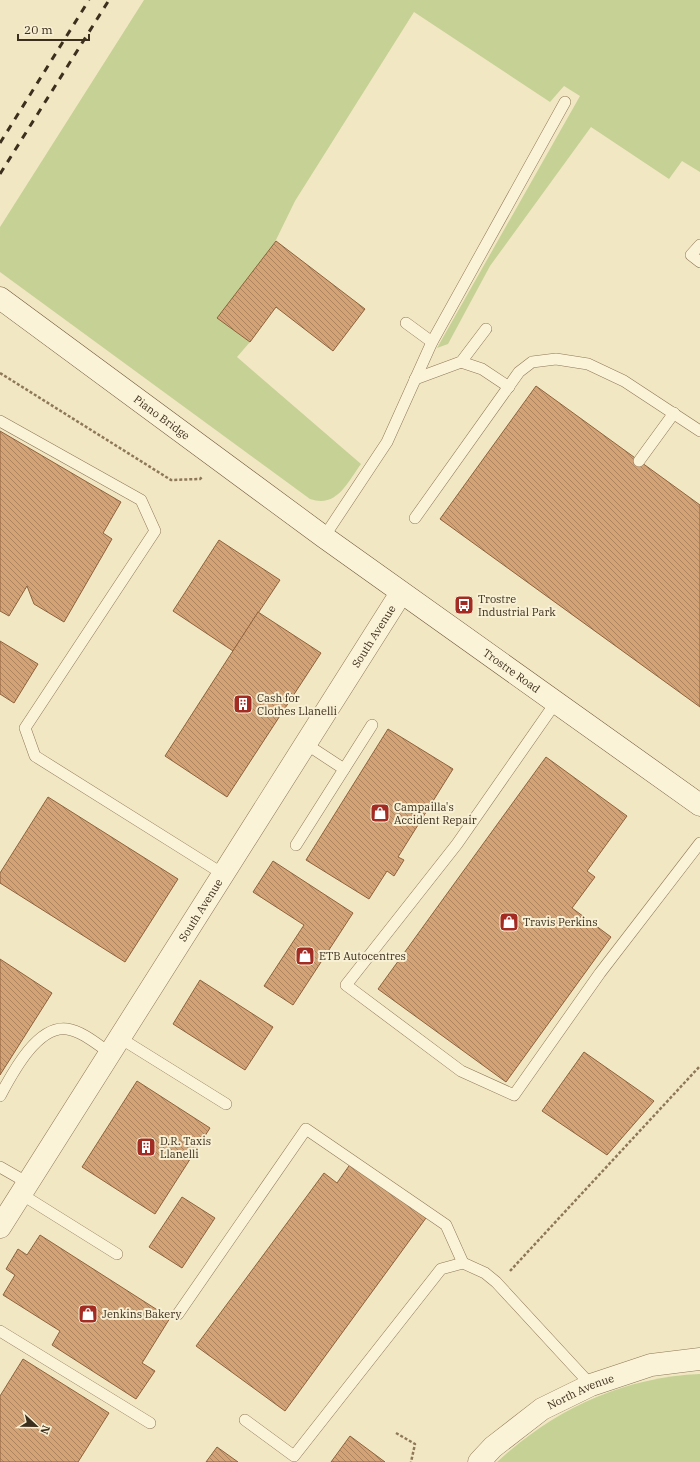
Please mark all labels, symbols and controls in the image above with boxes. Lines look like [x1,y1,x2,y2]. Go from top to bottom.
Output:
scale bar [18,16,89,42]
text: 20 m [24,22,53,37]
street label: Piano Bridge [131,392,193,443]
place label: Trostre Industrial Park [478,592,556,619]
bus stop icon: Trostre Industrial Park [453,594,475,616]
street label: South Avenue [349,602,399,670]
street label: Trostre Road [480,646,543,696]
place label: Cash for Clothes Llanelli [257,691,338,718]
building icon: Cash for Clothes Llanelli [232,693,254,715]
place label: Campailla's Accident Repair [394,800,477,827]
shop icon: Campailla's Accident Repair [369,802,391,824]
street label: South Avenue [175,876,226,944]
shop icon: Travis Perkins [498,911,520,933]
place label: Travis Perkins [523,915,598,929]
shop icon: ETB Autocentres [294,945,316,967]
place label: ETB Autocentres [319,949,406,963]
place label: D.R. Taxis Llanelli [160,1134,211,1161]
building icon: D.R. Taxis Llanelli [135,1136,157,1158]
shop icon: Jenkins Bakery [77,1303,99,1325]
place label: Jenkins Bakery [102,1307,181,1321]
street label: North Avenue [545,1371,616,1412]
north arrow [16,1406,56,1446]
text: N [37,1423,53,1437]

